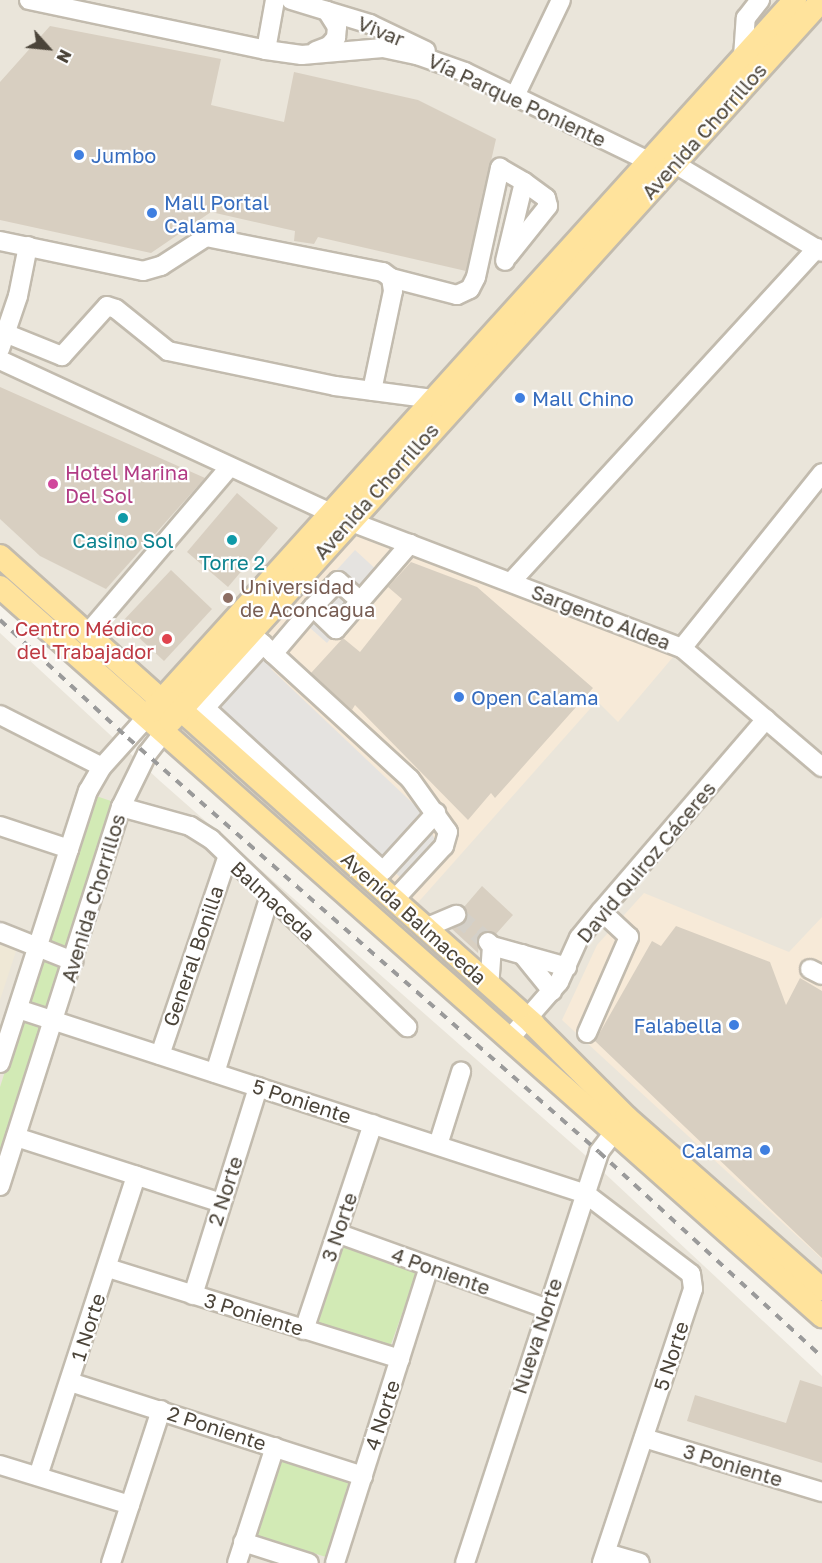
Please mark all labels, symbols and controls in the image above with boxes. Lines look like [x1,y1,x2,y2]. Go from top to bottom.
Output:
street label: Vivar [354,11,408,51]
north arrow [18,18,78,78]
text: N [52,46,76,66]
street label: Vía Parque Poniente [424,48,610,152]
street label: Avenida Chorrillos [637,58,771,204]
place label: Jumbo [91,143,156,167]
marker: Jumbo [72,148,86,162]
place label: Mall Portal Calama [164,190,269,237]
marker: Mall Portal Calama [145,206,159,220]
place label: Mall Chino [532,386,634,410]
marker: Mall Chino [513,391,527,405]
street label: Avenida Chorrillos [309,418,443,564]
place label: Hotel Marina Del Sol [65,460,188,507]
marker: Hotel Marina Del Sol [46,477,60,491]
marker: Casino Sol [116,511,130,525]
place label: Casino Sol [72,528,174,552]
marker: Torre 2 [225,533,239,547]
place label: Torre 2 [199,550,265,574]
place label: Universidad de Aconcagua [240,574,375,621]
street label: Sargento Aldea [528,579,674,655]
marker: Universidad de Aconcagua [221,591,235,605]
place label: Centro Médico del Trabajador [15,616,154,663]
marker: Centro Médico del Trabajador [158,630,176,648]
place label: Open Calama [471,685,599,709]
marker: Open Calama [452,690,466,704]
street label: David Quiroz Cáceres [572,777,720,947]
street label: Avenida Chorrillos [56,811,130,985]
street label: Avenida Balmaceda [336,846,492,990]
street label: Balmaceda [226,856,320,946]
street label: General Bonilla [158,883,228,1029]
place label: Falabella [634,1013,722,1037]
marker: Falabella [727,1018,741,1032]
street label: 5 Poniente [250,1074,354,1128]
place label: Calama [681,1138,753,1162]
marker: Calama [758,1143,772,1157]
street label: 2 Norte [203,1153,247,1229]
street label: 3 Norte [316,1189,362,1265]
street label: 4 Poniente [388,1242,494,1300]
street label: Nueva Norte [507,1275,567,1397]
street label: 3 Poniente [201,1288,307,1340]
street label: 1 Norte [66,1290,110,1364]
street label: 5 Norte [649,1318,693,1394]
street label: 4 Norte [359,1377,405,1453]
street label: 2 Poniente [165,1401,269,1455]
street label: 3 Poniente [680,1439,786,1491]

